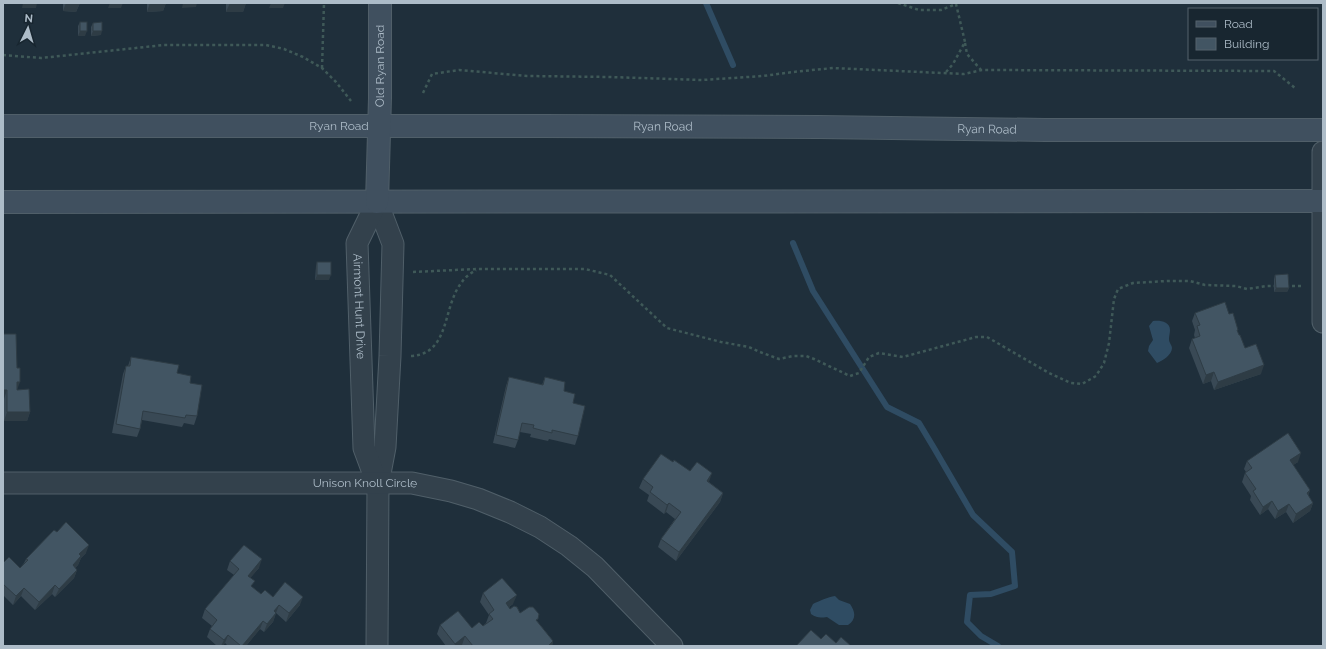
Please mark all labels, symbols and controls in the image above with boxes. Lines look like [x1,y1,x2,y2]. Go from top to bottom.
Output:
north arrow [8,8,48,48]
legend [1188,8,1318,60]
text: N [24,12,34,25]
text: Road [1224,17,1253,31]
street label: Old Ryan Road [373,25,387,107]
text: Building [1224,37,1270,51]
street label: Ryan Road [309,119,369,133]
street label: Ryan Road [633,119,693,134]
street label: Ryan Road [957,122,1017,137]
street label: Airmont Hunt Drive [350,253,368,359]
street label: Unison Knoll Circle [313,476,419,491]

